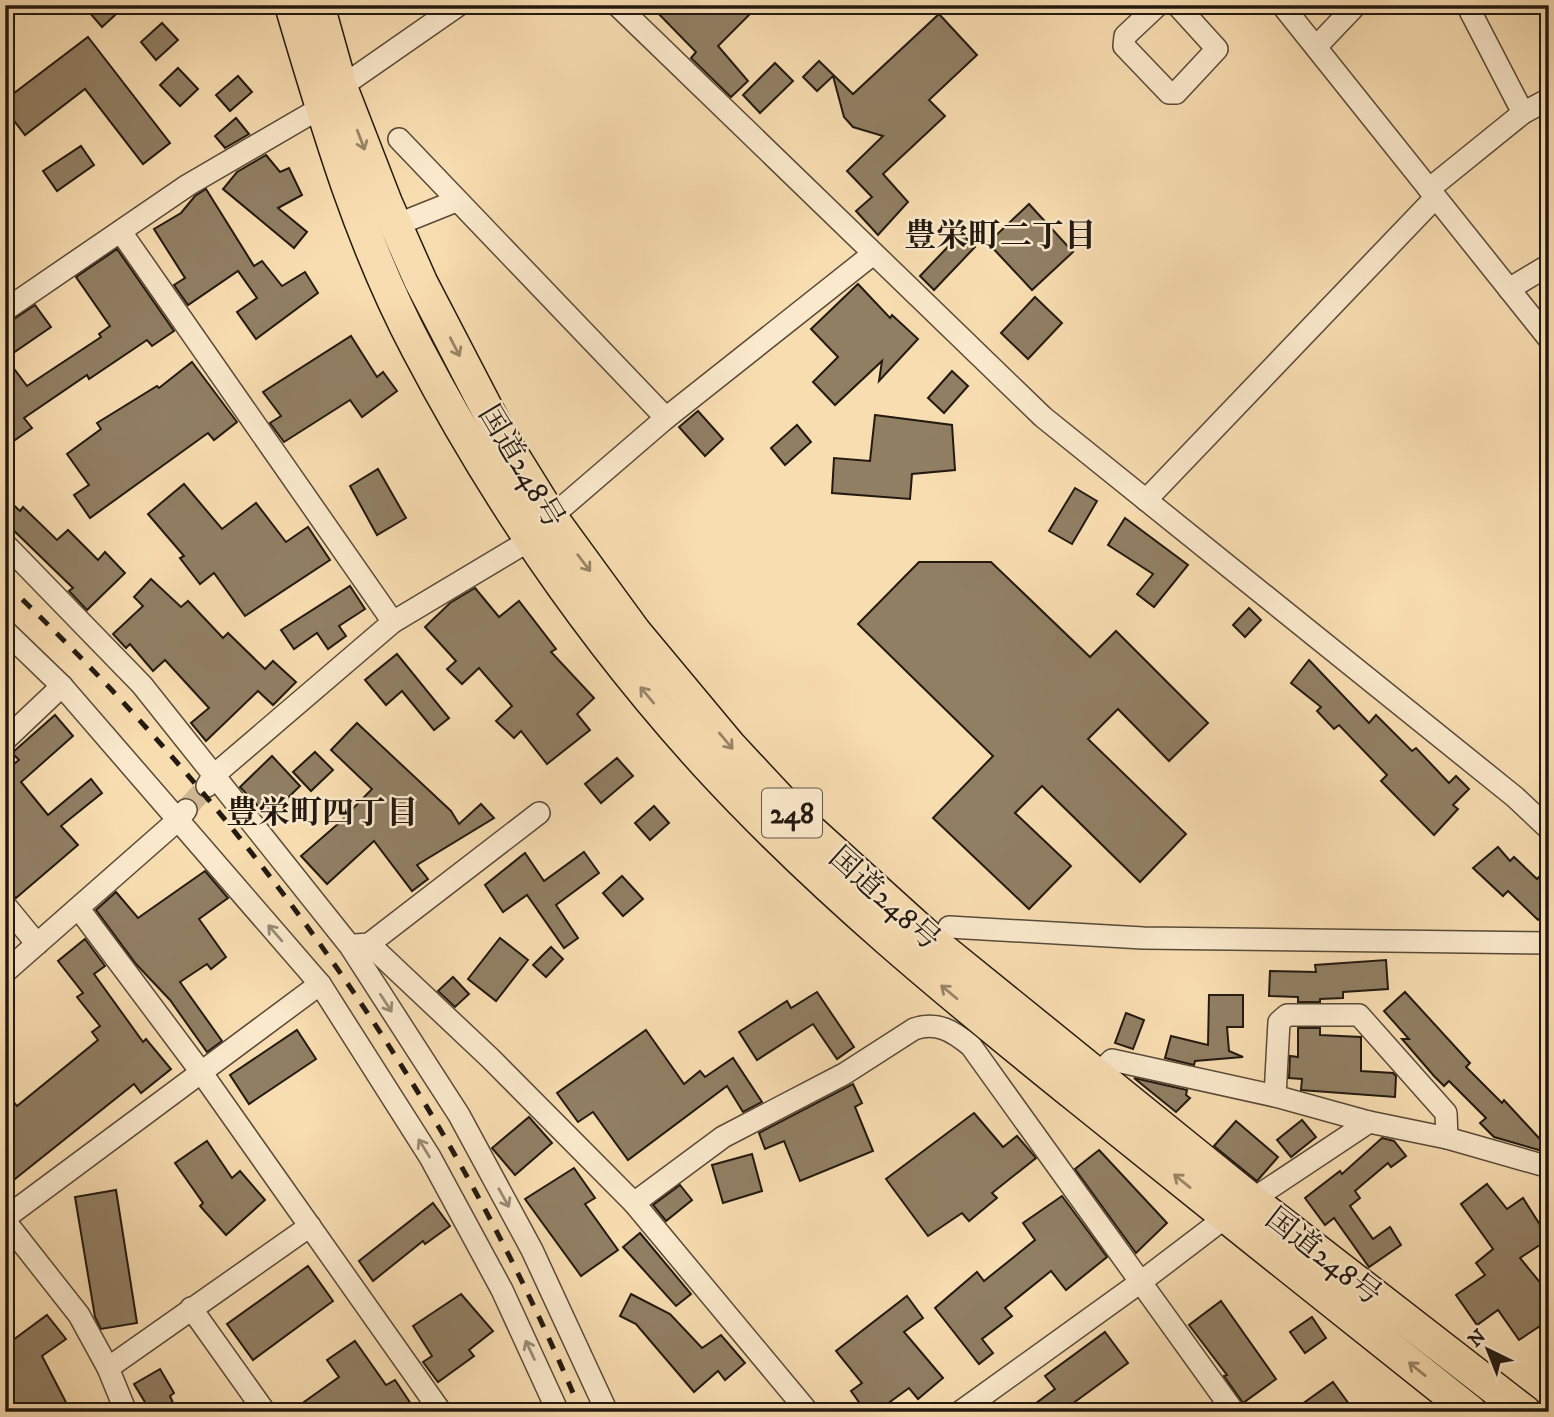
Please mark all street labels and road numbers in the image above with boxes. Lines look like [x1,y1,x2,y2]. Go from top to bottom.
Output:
street label: 国道248号 [470,399,572,535]
road number: 248 [762,788,822,838]
street label: 国道248号 [821,840,947,959]
street label: 国道248号 [1258,1200,1388,1314]

